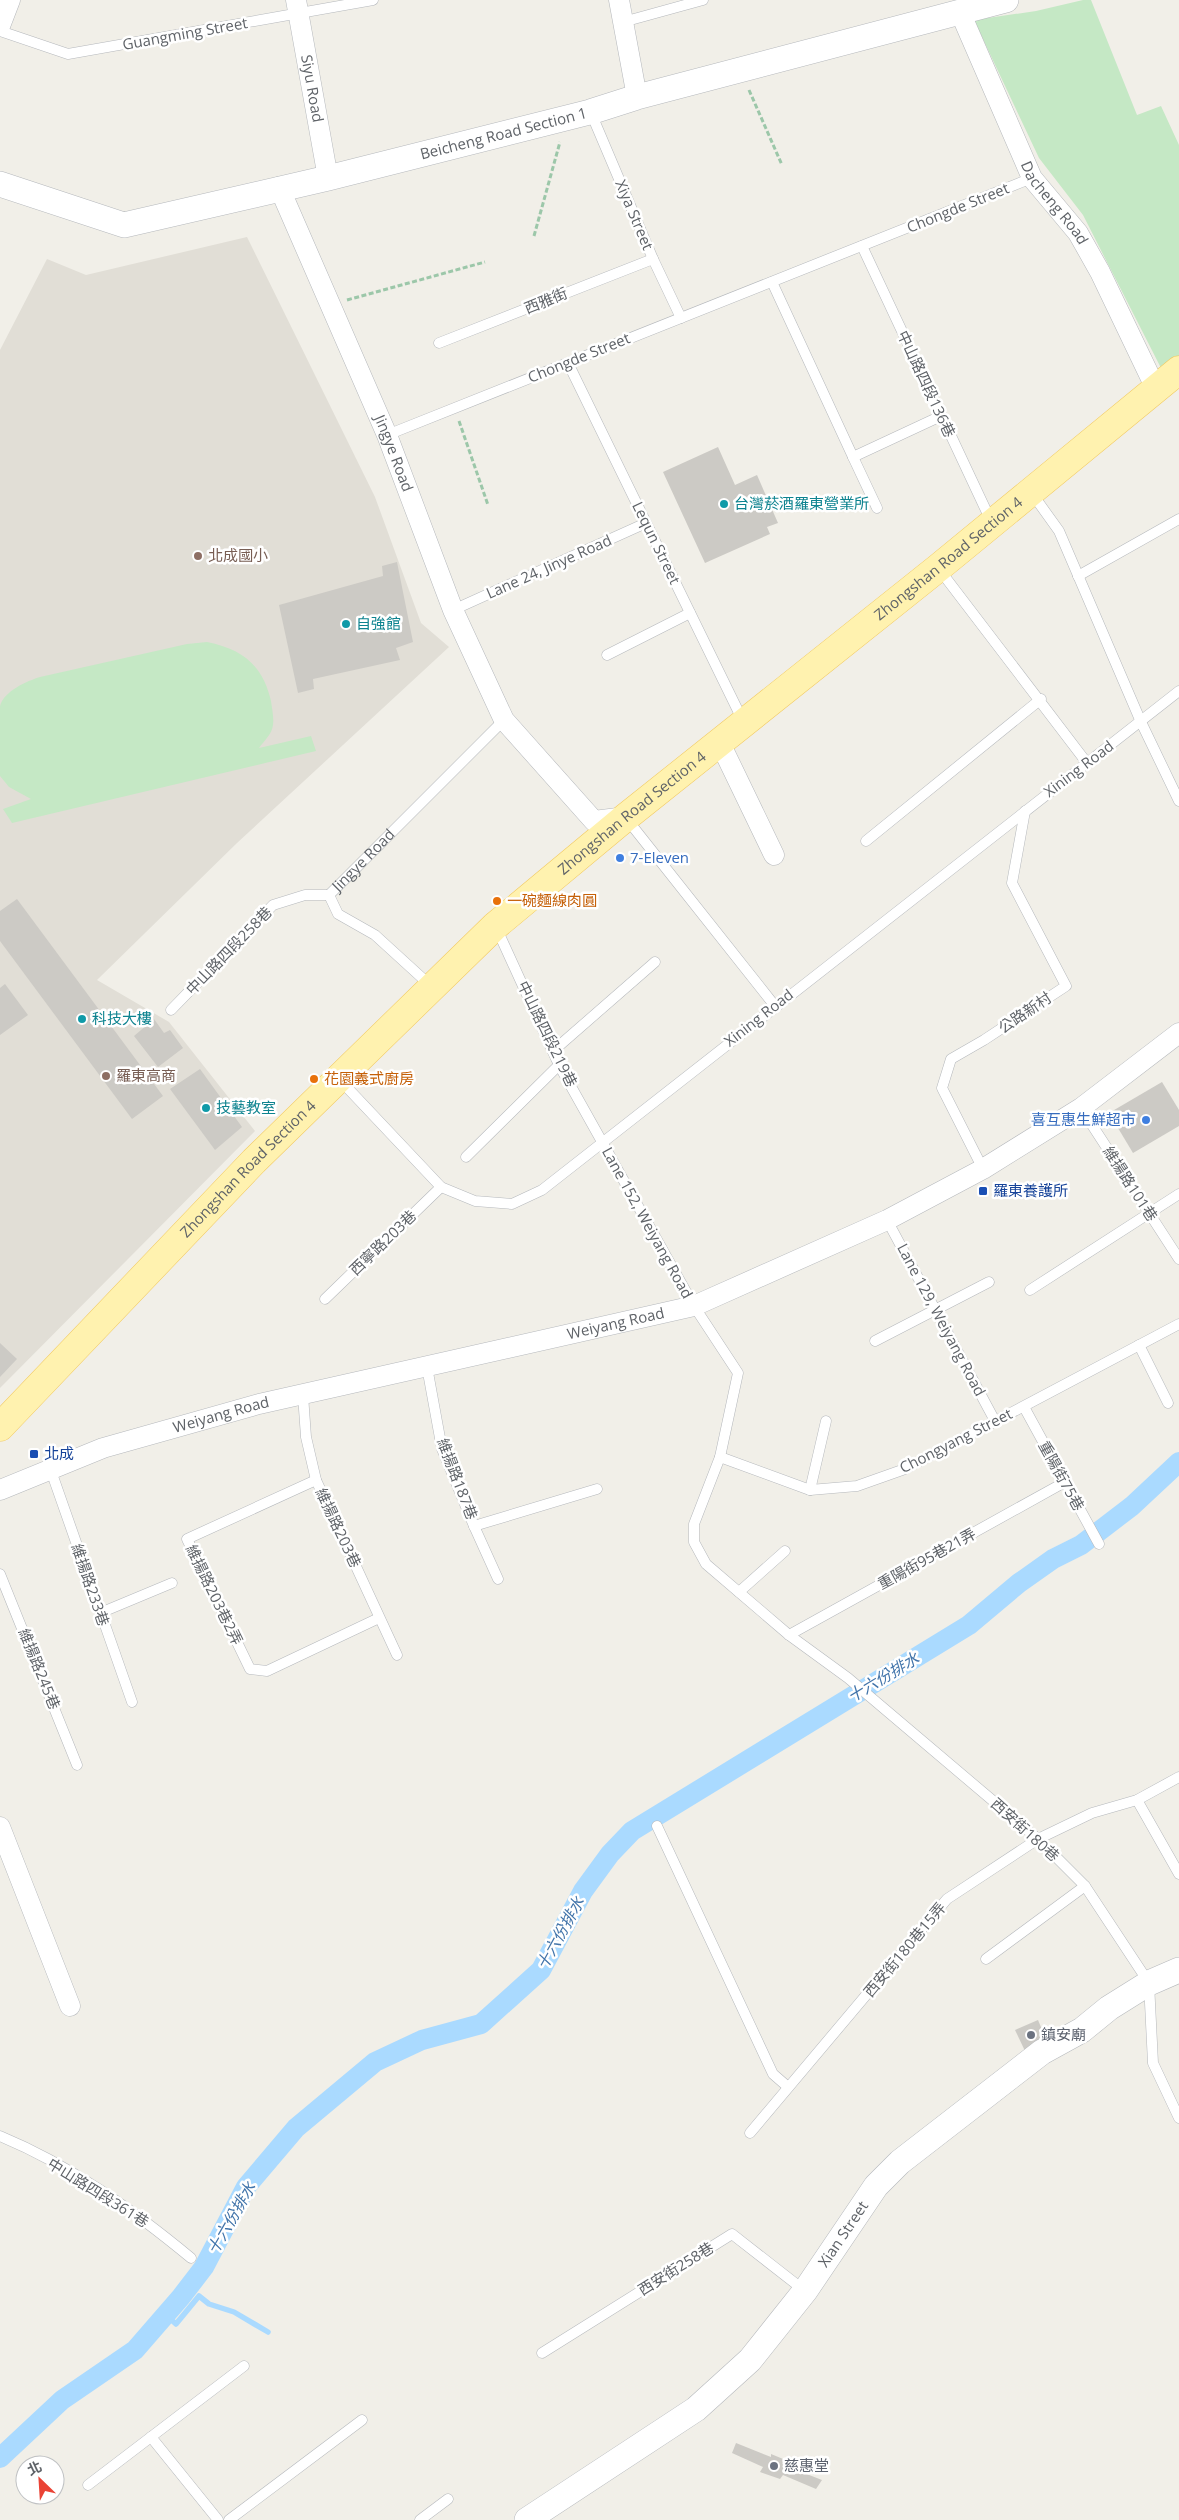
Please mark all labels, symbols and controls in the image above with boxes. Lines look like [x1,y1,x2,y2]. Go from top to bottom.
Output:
street label: Guangming Street [121,12,249,54]
street label: Siyu Road [297,53,329,124]
street label: Beicheng Road Section 1 [418,102,589,163]
street label: Dacheng Road [1017,158,1093,248]
street label: Xiya Street [611,177,659,253]
street label: Chongde Street [904,177,1012,237]
street label: 西雅街 [521,282,570,318]
street label: Chongde Street [525,327,633,387]
street label: 中山路四段136巷 [893,327,960,440]
street label: Jingye Road [370,410,418,494]
street label: Zhongshan Road Section 4 [870,491,1027,624]
place label: 台灣菸酒羅東營業所 [734,493,869,513]
street label: Lequn Street [628,498,686,587]
marker: 台灣菸酒羅東營業所 [718,498,730,510]
street label: Lane 24, Jinye Road [483,529,614,603]
place label: 北成國小 [208,545,268,565]
marker: 北成國小 [192,550,204,562]
place label: 自強館 [356,613,401,633]
marker: 自強館 [340,618,352,630]
street label: Xining Road [1039,735,1117,801]
street label: Zhongshan Road Section 4 [553,746,710,879]
street label: Jingye Road [326,824,399,897]
place label: 7-Eleven [630,847,689,867]
marker: 7-Eleven [614,852,626,864]
place label: 一碗麵線肉圓 [507,890,597,910]
marker: 一碗麵線肉圓 [491,895,503,907]
street label: 中山路四段258巷 [181,902,276,999]
street label: 中山路四段219巷 [514,977,582,1090]
street label: Xining Road [720,984,797,1050]
street label: 公路新村 [994,987,1055,1037]
place label: 科技大樓 [92,1008,152,1028]
marker: 科技大樓 [76,1013,88,1025]
place label: 羅東高商 [116,1065,176,1085]
place label: 花園義式廚房 [324,1068,414,1088]
marker: 羅東高商 [100,1070,112,1082]
marker: 花園義式廚房 [308,1073,320,1085]
street label: Zhongshan Road Section 4 [175,1095,320,1241]
place label: 技藝教室 [216,1097,276,1117]
marker: 技藝教室 [200,1102,212,1114]
place label: 喜互惠生鮮超市 [1031,1109,1136,1129]
marker: 喜互惠生鮮超市 [1140,1114,1152,1126]
street label: 維揚路101巷 [1099,1142,1163,1225]
street label: Lane 152, Weiyang Road [598,1143,698,1302]
place label: 羅東養護所 [993,1180,1068,1200]
marker: 羅東養護所 [977,1185,989,1197]
street label: 西寧路203巷 [345,1205,420,1279]
street label: Lane 129, Weiyang Road [893,1240,991,1399]
street label: Weiyang Road [565,1302,666,1343]
street label: Weiyang Road [171,1391,271,1437]
street label: Chongyang Street [896,1403,1015,1477]
street label: 維揚路187巷 [433,1435,483,1522]
street label: 重陽街75巷 [1034,1437,1089,1514]
place label: 北成 [44,1443,74,1463]
marker: 北成 [28,1448,40,1460]
street label: 維揚路203巷 [312,1485,366,1571]
street label: 重陽街95巷21弄 [874,1523,979,1593]
street label: 維揚路233巷 [68,1541,114,1628]
street label: 維揚路203巷2弄 [182,1541,248,1648]
street label: 維揚路245巷 [15,1625,65,1712]
water label: 十六份排水 [843,1646,924,1707]
street label: 西安街180巷 [987,1793,1064,1865]
water label: 十六份排水 [531,1892,589,1973]
street label: 西安街180巷15弄 [859,1898,950,2001]
place label: 鎮安廟 [1041,2024,1086,2044]
marker: 鎮安廟 [1025,2029,1037,2041]
street label: 中山路四段361巷 [44,2153,153,2231]
water label: 十六份排水 [201,2177,261,2258]
street label: Xian Street [813,2197,872,2271]
street label: 西安街258巷 [634,2237,717,2299]
north arrow [15,2455,65,2505]
place label: 慈惠堂 [784,2455,829,2475]
text: 北 [24,2456,45,2479]
marker: 慈惠堂 [768,2460,780,2472]

